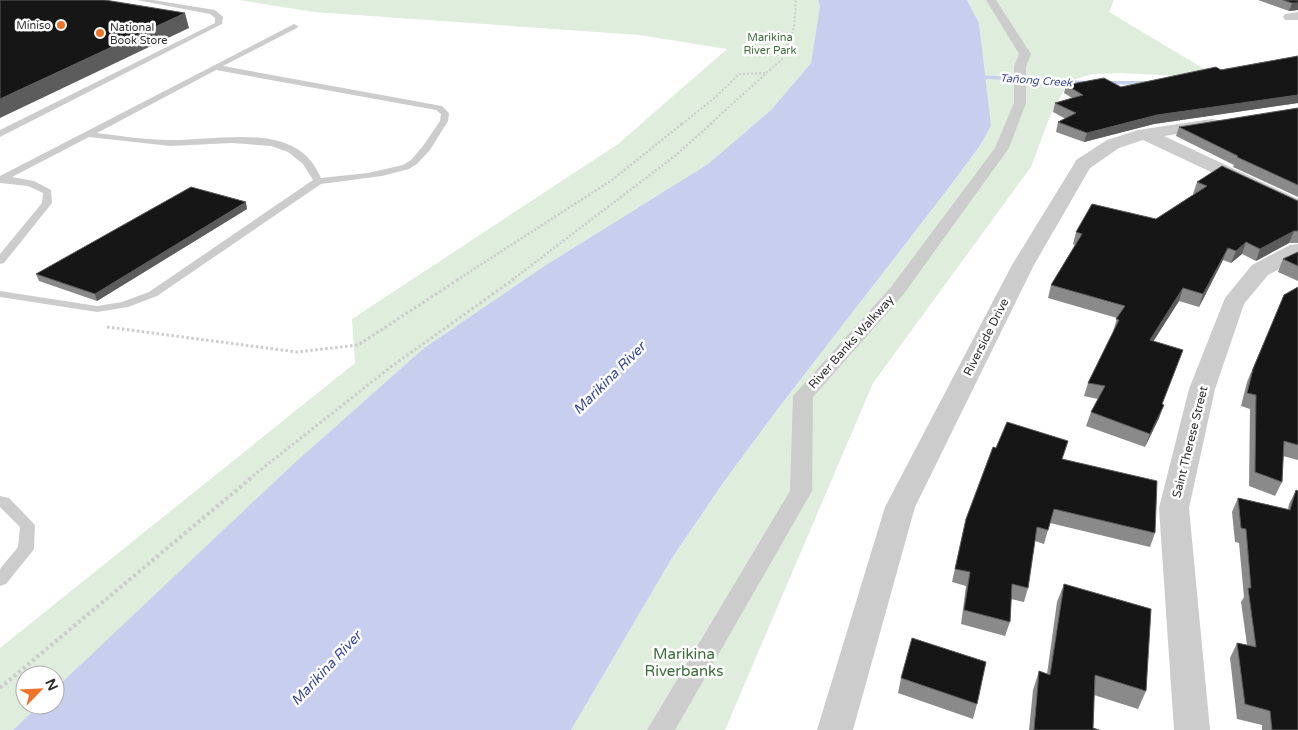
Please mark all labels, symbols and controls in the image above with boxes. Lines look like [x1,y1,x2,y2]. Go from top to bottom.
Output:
place label: Miniso [16,19,51,32]
marker: Miniso [55,19,67,31]
place label: National Book Store [110,21,167,47]
marker: National Book Store [94,27,106,39]
park label: Marikina River Park [743,31,797,57]
water label: Tañong Creek [1000,72,1073,90]
street label: River Banks Walkway [805,292,897,391]
street label: Riverside Drive [960,296,1012,378]
water label: Marikina River [570,337,650,418]
street label: Saint Therese Street [1169,384,1211,499]
water label: Marikina River [288,626,366,709]
park label: Marikina Riverbanks [645,645,723,680]
north arrow [15,665,65,715]
text: N [41,676,61,694]

